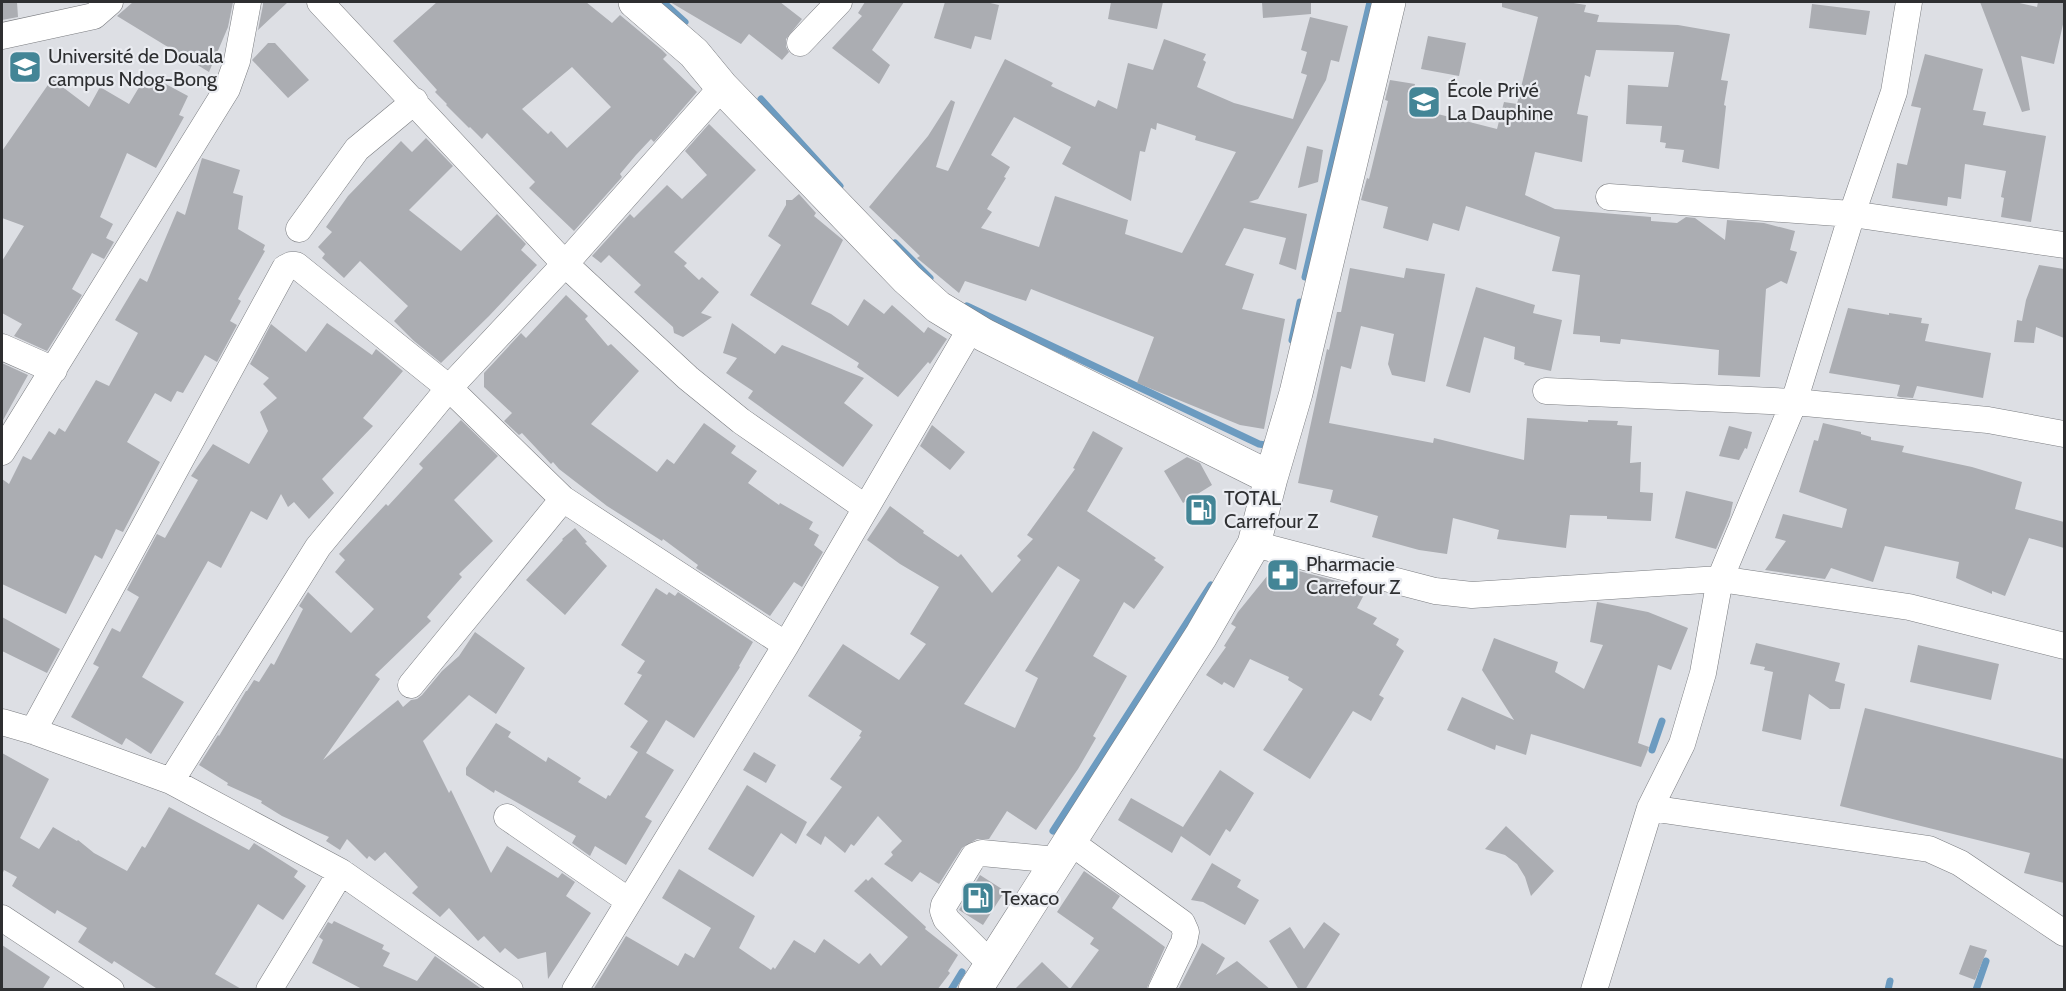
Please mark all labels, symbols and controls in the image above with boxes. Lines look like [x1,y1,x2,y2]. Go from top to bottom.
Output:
place label: Université de Douala campus Ndog-Bong [48,44,224,91]
school or university icon: Université de Douala campus Ndog-Bong [7,49,43,85]
place label: École Privé La Dauphine [1447,78,1553,125]
school or university icon: École Privé La Dauphine [1406,84,1442,120]
place label: TOTAL Carrefour Z [1224,486,1318,533]
fuel station icon: TOTAL Carrefour Z [1183,492,1219,528]
place label: Pharmacie Carrefour Z [1306,552,1400,599]
pharmacy icon: Pharmacie Carrefour Z [1265,557,1301,593]
fuel station icon: Texaco [960,880,996,916]
place label: Texaco [1001,886,1059,910]

